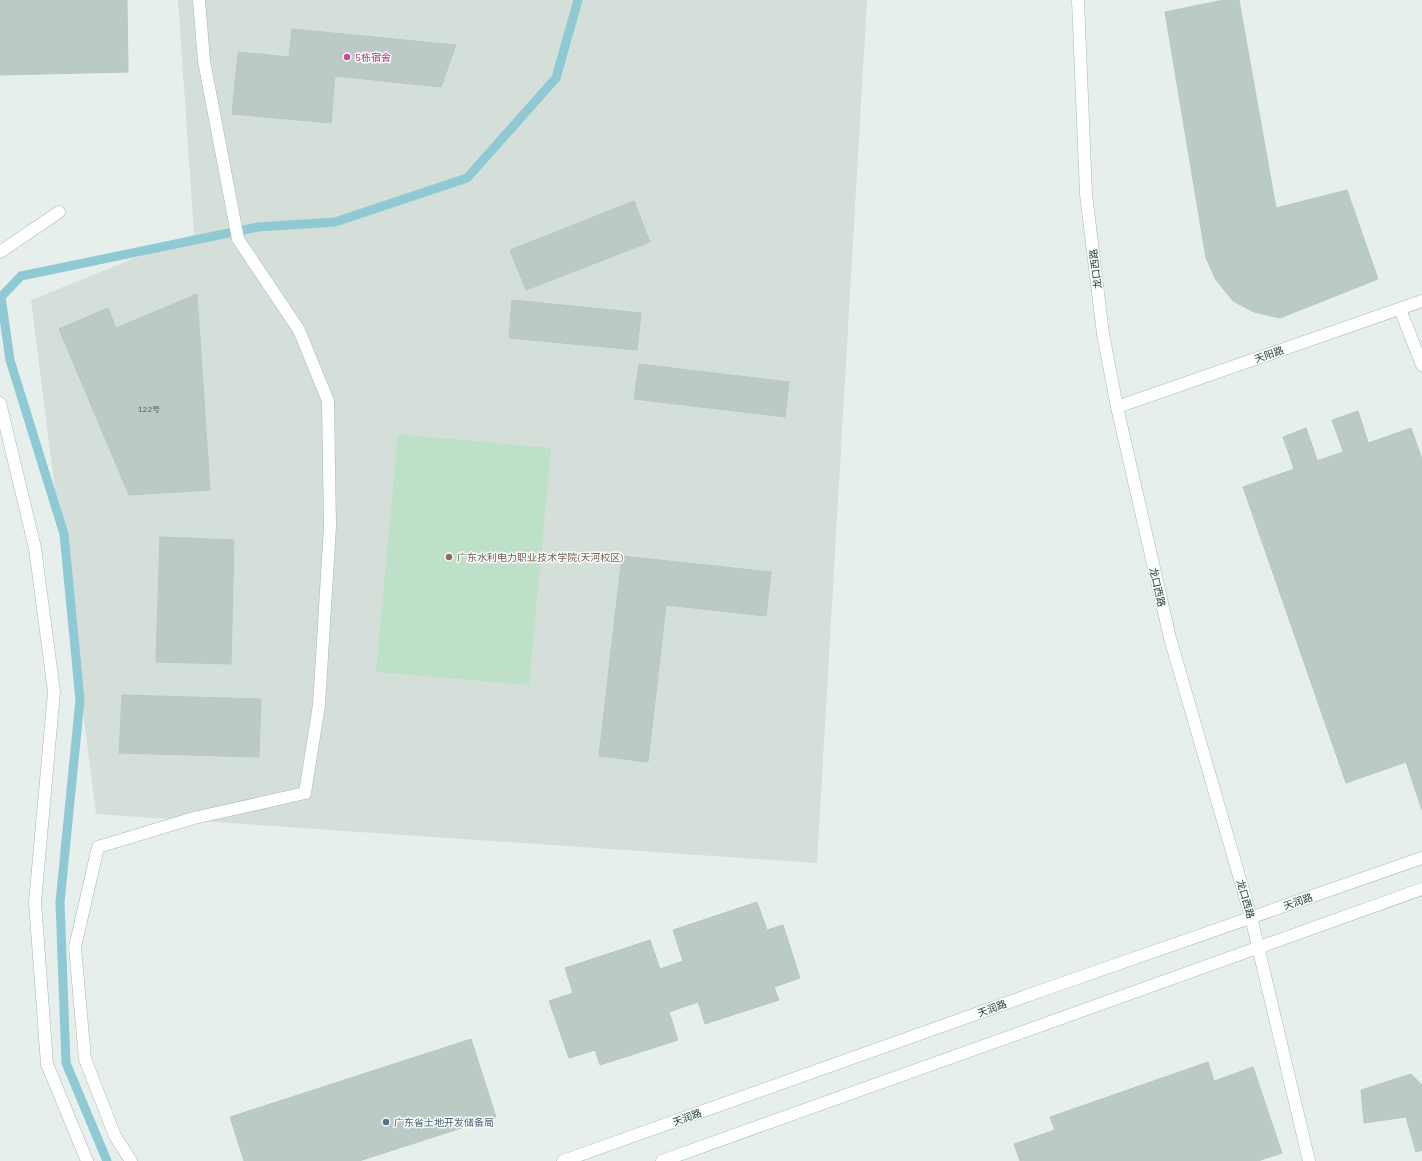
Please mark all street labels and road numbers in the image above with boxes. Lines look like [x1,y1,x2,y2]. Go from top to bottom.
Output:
street label: 龙口西路 [1087,248,1104,290]
street label: 天阳路 [1253,343,1285,366]
street label: 龙口西路 [1147,566,1168,608]
street label: 龙口西路 [1234,878,1257,920]
street label: 天润路 [1282,890,1314,913]
street label: 天润路 [976,997,1008,1020]
street label: 天润路 [671,1106,703,1129]

